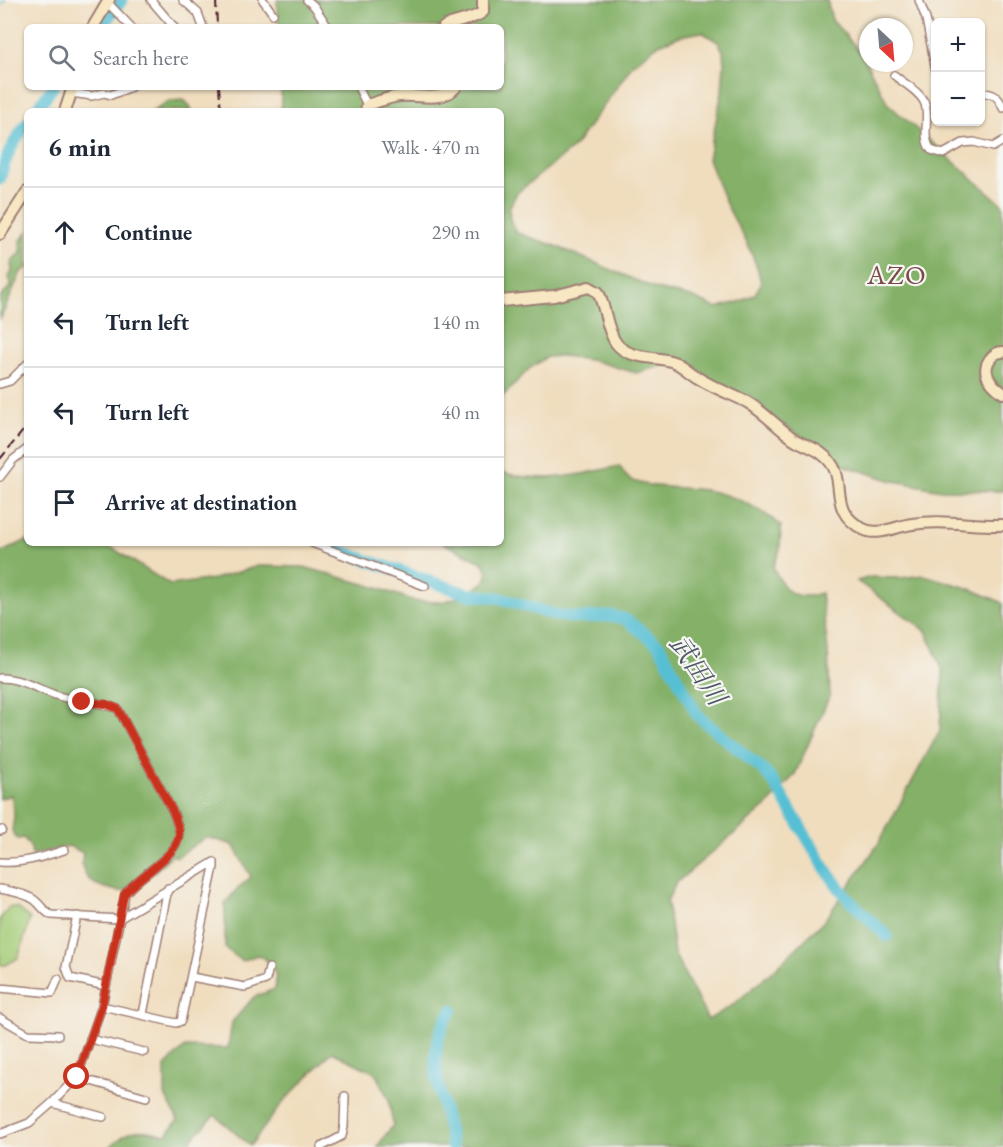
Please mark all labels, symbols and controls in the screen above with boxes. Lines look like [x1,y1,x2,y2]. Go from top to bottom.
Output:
north arrow [859,18,913,72]
map controls [931,18,985,126]
button: + [931,18,985,72]
search box [24,24,504,90]
icon: search [45,41,78,74]
text: Search here [93,43,188,72]
button: − [931,72,985,126]
text: 6 min [48,130,111,164]
text: Walk · 470 m [381,134,480,160]
icon: ahead [48,216,81,249]
text: Continue [105,218,192,247]
text: 290 m [432,219,480,245]
district label: AZO [866,257,927,292]
icon: left [48,306,81,339]
text: Turn left [105,308,189,337]
text: 140 m [432,309,480,335]
icon: left [48,396,81,429]
text: Turn left [105,398,189,427]
text: 40 m [441,399,480,425]
icon: arrive [48,486,81,519]
text: Arrive at destination [105,488,297,517]
water label: 武田川 [662,628,736,714]
route end [68,688,94,714]
route start [63,1063,89,1089]

